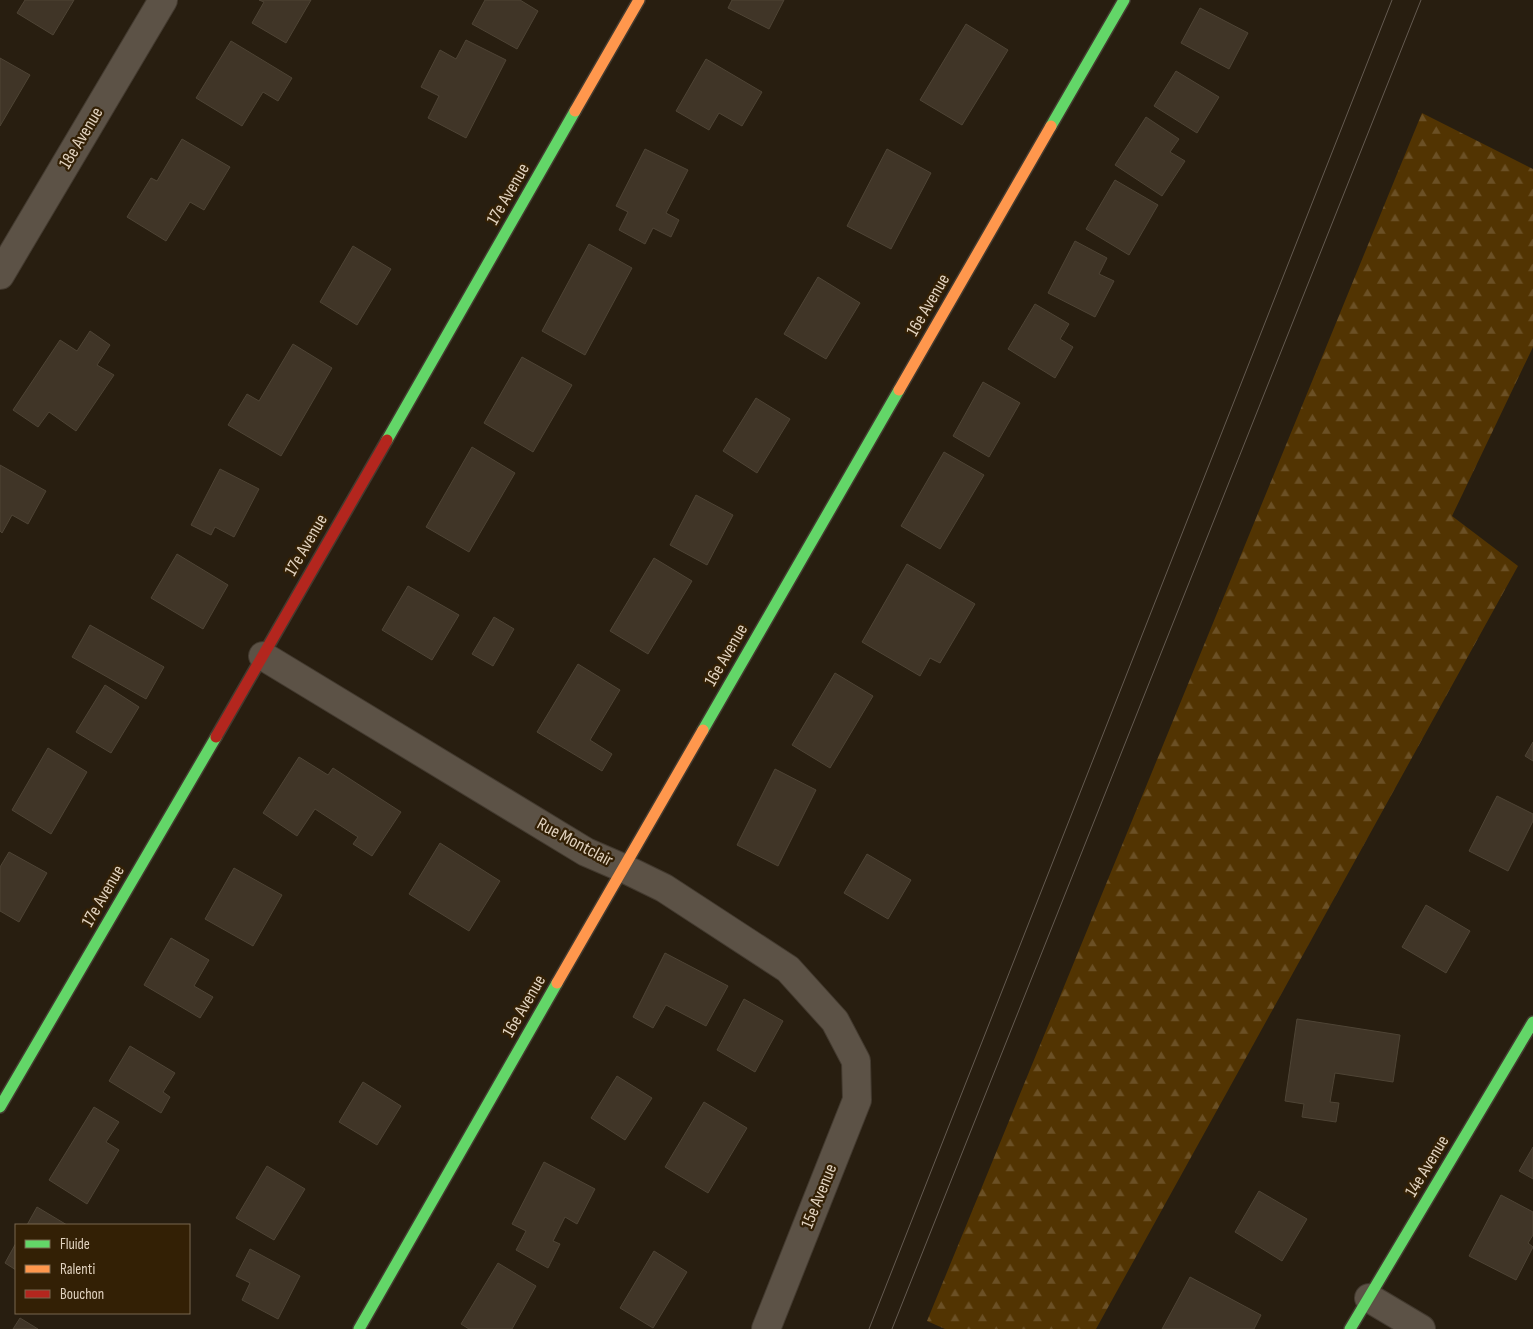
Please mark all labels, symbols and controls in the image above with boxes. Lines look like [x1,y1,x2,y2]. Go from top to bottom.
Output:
street label: 18e Avenue [54,103,108,173]
street label: 17e Avenue [482,160,534,228]
street label: 16e Avenue [902,270,954,340]
street label: 17e Avenue [280,511,332,579]
street label: 16e Avenue [700,620,752,690]
street label: Rue Montclair [533,813,617,871]
street label: 17e Avenue [77,862,129,930]
street label: 16e Avenue [498,971,550,1041]
street label: 14e Avenue [1401,1131,1453,1201]
street label: 15e Avenue [797,1161,841,1231]
legend [15,1224,190,1314]
text: Fluide [60,1235,90,1254]
text: Ralenti [60,1260,95,1279]
text: Bouchon [60,1285,104,1304]

